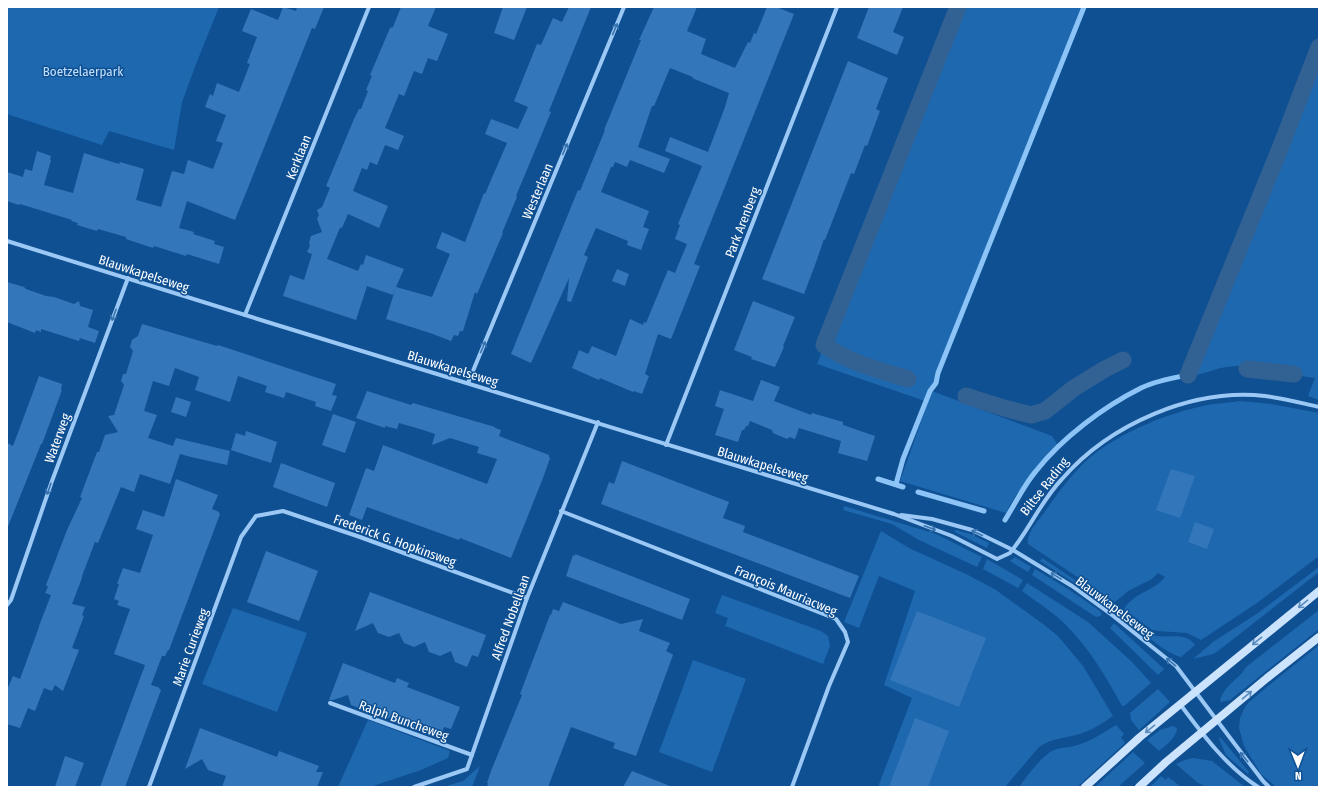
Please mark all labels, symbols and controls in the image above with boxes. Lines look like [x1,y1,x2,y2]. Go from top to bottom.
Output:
one-way arrow [612,24,619,36]
park label: Boetzelaerpark [43,64,124,79]
street label: Kerklaan [283,133,314,182]
one-way arrow [562,144,570,156]
street label: Westerlaan [519,161,556,222]
street label: Park Arenberg [722,184,763,260]
street label: Blauwkapelseweg [97,252,192,295]
one-way arrow [110,308,118,320]
one-way arrow [480,341,488,353]
street label: Blauwkapelseweg [406,348,501,390]
street label: Waterweg [42,410,74,465]
street label: Blauwkapelseweg [716,444,811,486]
street label: Biltse Rading [1017,454,1072,518]
one-way arrow [45,483,53,495]
street label: Frederick G. Hopkinsweg [332,511,459,570]
one-way arrow [924,525,936,532]
one-way arrow [972,529,984,536]
street label: François Mauriacweg [732,562,840,619]
one-way arrow [1050,572,1062,580]
street label: Alfred Nobellaan [488,573,533,662]
street label: Blauwkapelseweg [1073,573,1158,642]
one-way arrow [1298,599,1308,608]
street label: Marie Curieweg [170,606,212,688]
one-way arrow [1251,637,1262,645]
one-way arrow [1166,658,1177,666]
one-way arrow [1241,691,1252,700]
street label: Ralph Buncheweg [357,697,451,744]
one-way arrow [1144,725,1155,733]
north arrow [1278,746,1318,786]
one-way arrow [1240,752,1249,763]
text: N [1295,769,1302,782]

